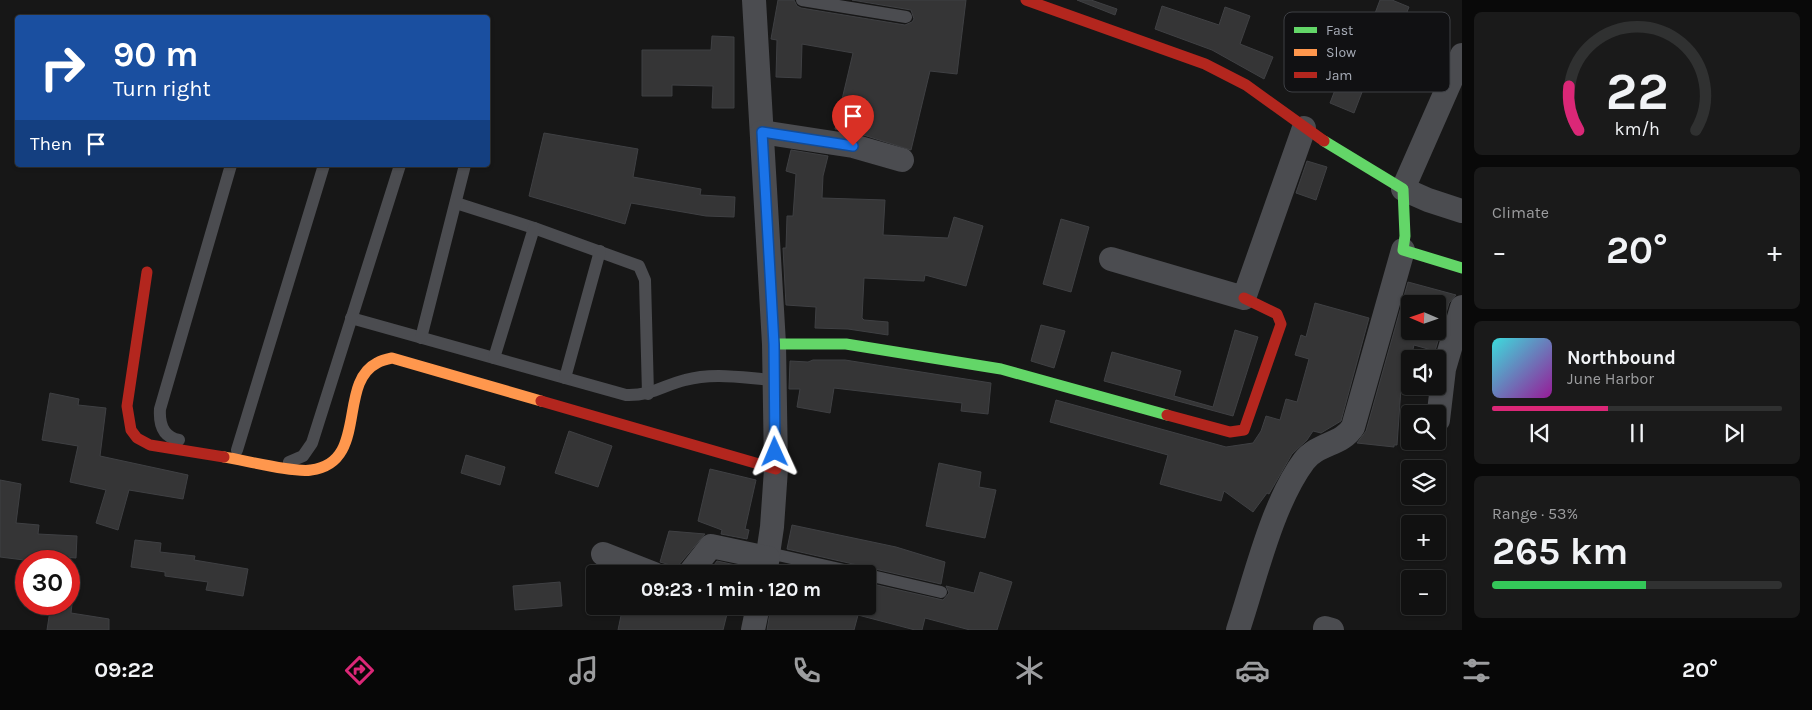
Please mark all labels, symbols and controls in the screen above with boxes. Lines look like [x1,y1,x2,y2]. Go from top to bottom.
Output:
legend [1284,12,1450,92]
text: Fast [1326,22,1353,39]
text: 90 m [113,34,199,75]
icon: right [30,35,95,100]
text: Slow [1326,44,1356,61]
text: 22 [1606,61,1668,122]
text: Jam [1326,67,1352,84]
text: Turn right [113,76,211,102]
pin [832,95,874,146]
icon: arrive [839,102,867,130]
text: km/h [1614,119,1660,140]
icon: arrive [82,130,110,158]
text: Then [30,133,72,155]
text: Climate [1492,203,1549,222]
text: 20° [1606,228,1668,273]
text: − [1492,235,1507,268]
text: + [1767,235,1782,268]
north arrow [1401,295,1446,340]
map controls [1401,295,1446,615]
text: Northbound [1567,347,1676,369]
button: sound [1401,350,1446,395]
text: June Harbor [1567,369,1654,388]
button: search [1401,405,1446,450]
icon: previous [1526,419,1554,447]
icon: pause [1623,419,1651,447]
icon: next [1720,419,1748,447]
position arrow [748,425,800,477]
button: layers [1401,460,1446,505]
text: Range · 53% [1492,504,1578,523]
button: + [1401,515,1446,560]
text: 265 km [1492,529,1628,574]
speed limit sign: 30 [15,550,80,615]
button: − [1401,570,1446,615]
text: 09:23 · 1 min · 120 m [641,579,821,601]
icon: directions [342,653,377,688]
icon: music [566,653,601,688]
icon: phone [789,653,824,688]
icon: climate [1012,653,1047,688]
icon: car [1235,653,1270,688]
icon: filters [1459,653,1494,688]
text: 09:22 [94,657,154,683]
text: 20° [1682,657,1718,683]

